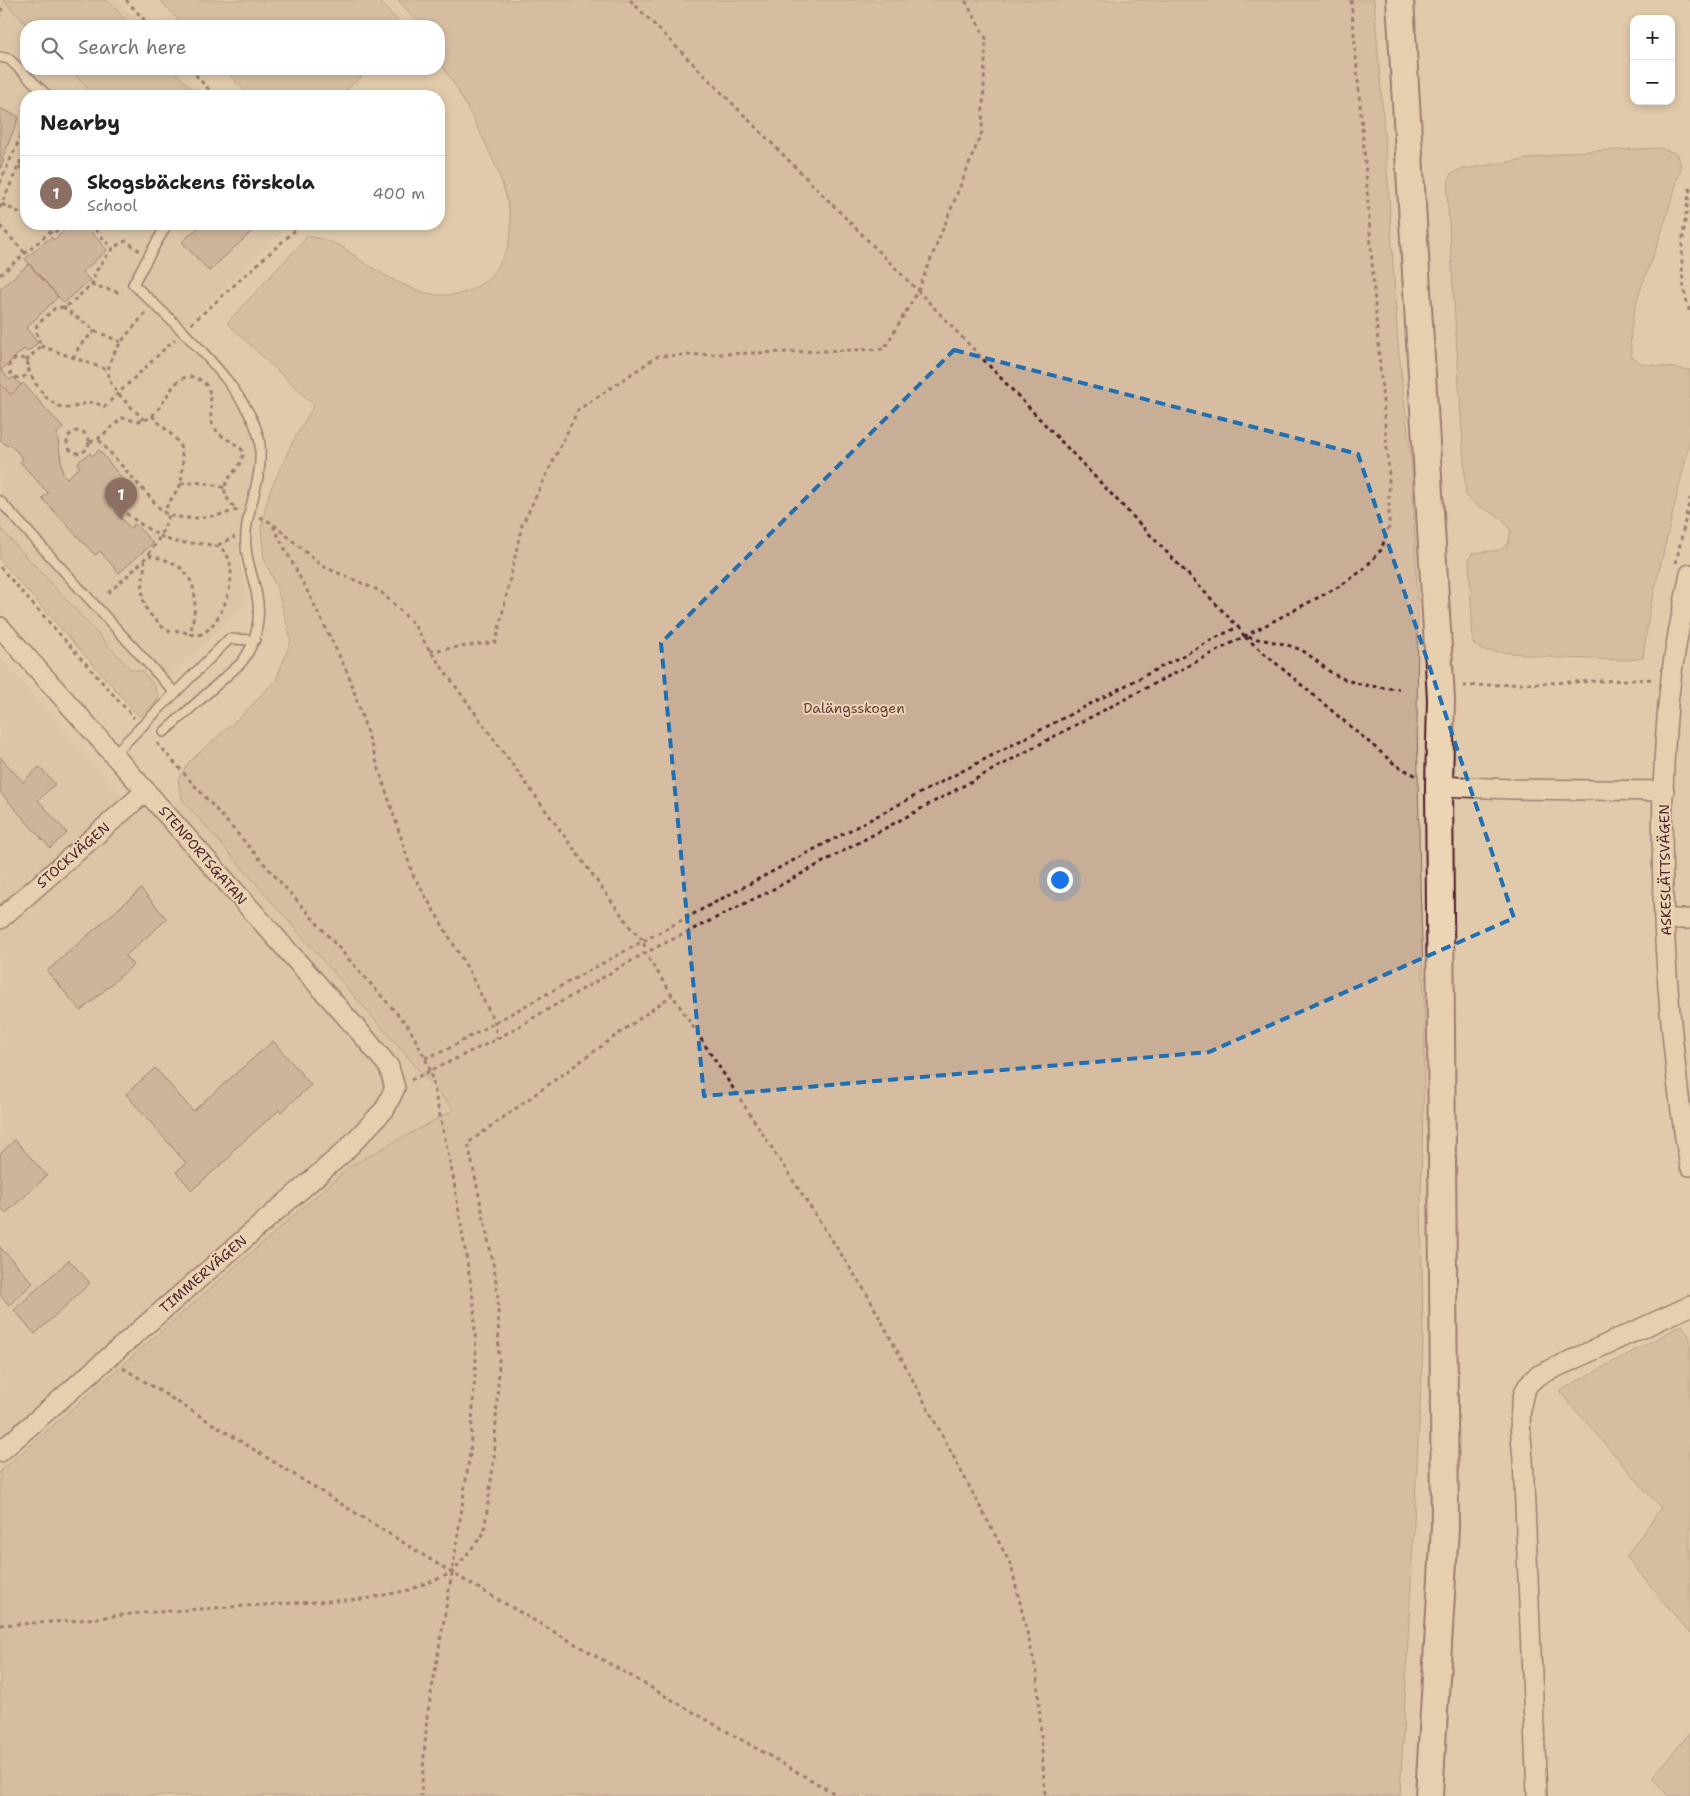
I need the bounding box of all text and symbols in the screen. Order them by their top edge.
map controls [1630,15,1675,105]
button: + [1630,15,1675,60]
search box [20,20,445,75]
icon: search [38,34,66,62]
text: Search here [78,35,187,60]
button: − [1630,60,1675,105]
text: Nearby [40,109,120,137]
text: Skogsbäckens förskola [87,170,315,195]
text: 1 [52,183,60,204]
text: 400 m [372,183,425,204]
text: School [87,195,137,216]
pin: 1 [105,478,137,519]
park label: Dalängsskogen [803,699,905,717]
street label: STENPORTSGATAN [155,802,251,908]
street label: ASKESLÄTTSVÄGEN [1655,804,1675,936]
street label: STOCKVÄGEN [33,818,113,892]
your location [1047,867,1073,893]
street label: TIMMERVÄGEN [156,1231,250,1317]

